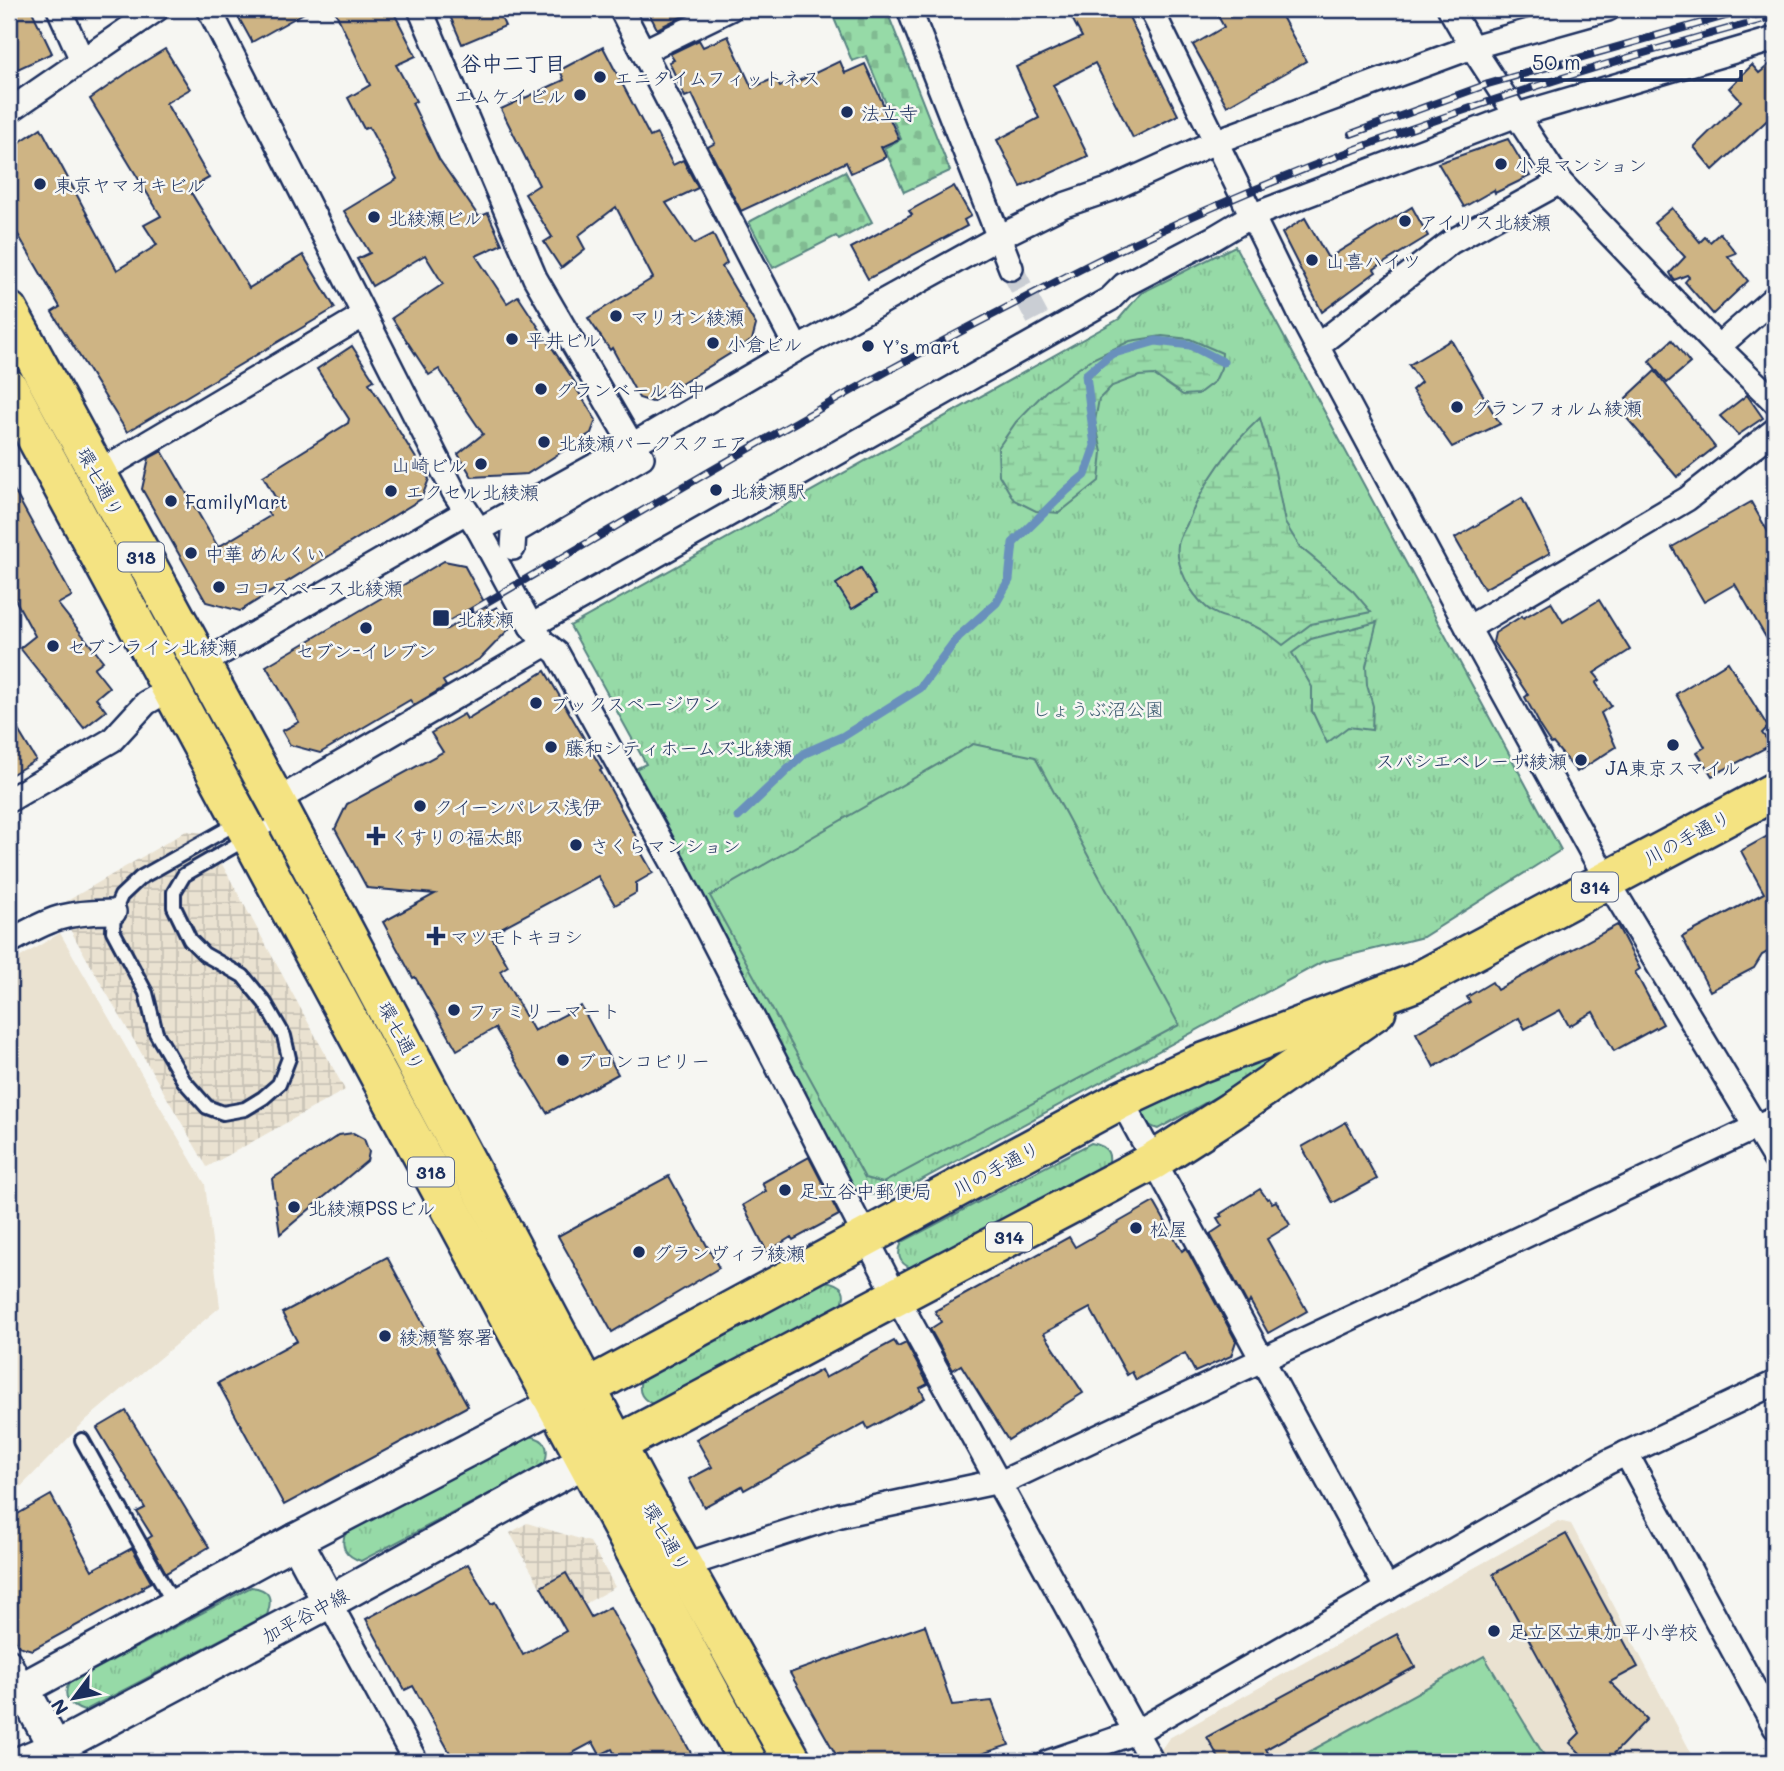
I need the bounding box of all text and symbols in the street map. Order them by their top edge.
scale bar [1522,38,1740,82]
text: 50 m [1532,48,1581,75]
district label: 谷中二丁目 [461,49,566,76]
place label: エニタイムフィットネス [614,65,821,90]
marker: エニタイムフィットネス [592,69,608,85]
place label: エムケイビル [454,83,566,108]
marker: エムケイビル [572,87,588,103]
place label: 法立寺 [861,100,918,125]
marker: 法立寺 [839,104,855,120]
place label: 小泉マンション [1515,152,1647,177]
marker: 小泉マンション [1493,156,1509,172]
place label: 東京ヤマオキビル [54,172,206,197]
marker: 東京ヤマオキビル [32,176,48,192]
place label: 北綾瀬ビル [388,205,483,230]
marker: 北綾瀬ビル [366,209,382,225]
place label: アイリス北綾瀬 [1419,209,1551,234]
marker: アイリス北綾瀬 [1397,213,1413,229]
place label: 山喜ハイツ [1326,248,1421,273]
marker: 山喜ハイツ [1304,252,1320,268]
place label: マリオン綾瀬 [630,304,744,329]
marker: マリオン綾瀬 [608,308,624,324]
place label: 平井ビル [526,327,602,352]
marker: 平井ビル [504,331,520,347]
place label: 小倉ビル [727,331,803,356]
place label: Y’s mart [882,334,960,359]
marker: 小倉ビル [705,335,721,351]
marker: Y’s mart [860,338,876,354]
place label: グランベール谷中 [555,377,706,402]
marker: グランベール谷中 [533,381,549,397]
place label: グランフォルム綾瀬 [1471,395,1642,420]
marker: グランフォルム綾瀬 [1449,399,1465,415]
place label: 北綾瀬パークスクエア [558,430,748,455]
marker: 北綾瀬パークスクエア [536,434,552,450]
street label: 環七通り [72,443,130,521]
place label: 山崎ビル [391,452,467,477]
marker: 山崎ビル [473,456,489,472]
place label: 北綾瀬駅 [730,478,806,503]
place label: エクセル北綾瀬 [405,479,539,504]
marker: 北綾瀬駅 [708,482,724,498]
marker: エクセル北綾瀬 [383,483,399,499]
place label: FamilyMart [185,489,288,514]
marker: FamilyMart [163,493,179,509]
place label: 中華 めんくい [205,541,325,566]
road number: 318 [118,542,164,572]
marker: 中華 めんくい [183,545,199,561]
place label: ココスペース北綾瀬 [233,575,403,600]
marker: ココスペース北綾瀬 [211,579,227,595]
place label: 北綾瀬 [457,606,514,631]
marker: 北綾瀬 [431,608,451,628]
marker: セブン-イレブン [358,620,374,636]
place label: セブンライン北綾瀬 [67,634,237,659]
marker: セブンライン北綾瀬 [45,638,61,654]
place label: セブン-イレブン [295,638,437,663]
place label: ブックスページワン [550,691,721,716]
marker: ブックスページワン [528,695,544,711]
park label: しょうぶ沼公園 [1032,696,1164,721]
place label: 藤和シティホームズ北綾瀬 [565,735,792,760]
marker: JA東京スマイル [1665,737,1681,753]
marker: 藤和シティホームズ北綾瀬 [543,739,559,755]
place label: スパシエベレーザ綾瀬 [1375,748,1567,773]
marker: スパシエベレーザ綾瀬 [1573,752,1589,768]
place label: JA東京スマイル [1605,755,1741,780]
place label: クイーンパレス浅伊 [434,794,602,819]
marker: クイーンパレス浅伊 [412,798,428,814]
street label: 川の手通り [1639,804,1735,870]
place label: くすりの福太郎 [390,824,523,849]
marker: くすりの福太郎 [368,828,384,844]
place label: さくらマンション [590,833,741,858]
marker: さくらマンション [568,837,584,853]
road number: 314 [1572,872,1618,902]
place label: マツモトキヨシ [450,924,583,949]
marker: マツモトキヨシ [428,928,444,944]
street label: 環七通り [373,997,431,1075]
place label: ファミリーマート [468,998,620,1023]
marker: ファミリーマート [446,1002,462,1018]
place label: ブロンコビリー [577,1048,710,1073]
marker: ブロンコビリー [555,1052,571,1068]
street label: 川の手通り [948,1135,1044,1201]
road number: 318 [408,1157,454,1186]
place label: 足立谷中郵便局 [799,1178,932,1203]
marker: 足立谷中郵便局 [777,1182,793,1198]
place label: 北綾瀬PSSビル [308,1195,436,1220]
marker: 北綾瀬PSSビル [286,1199,302,1215]
place label: 松屋 [1150,1216,1188,1241]
marker: 松屋 [1128,1220,1144,1236]
road number: 314 [986,1222,1032,1252]
place label: グランヴィラ綾瀬 [653,1240,805,1265]
marker: グランヴィラ綾瀬 [631,1244,647,1260]
place label: 綾瀬警察署 [399,1324,494,1349]
marker: 綾瀬警察署 [377,1328,393,1344]
street label: 環七通り [638,1498,696,1576]
street label: 加平谷中線 [257,1582,353,1648]
place label: 足立区立東加平小学校 [1508,1619,1698,1644]
marker: 足立区立東加平小学校 [1486,1623,1502,1639]
north arrow [38,1662,108,1732]
text: N [45,1695,74,1720]

